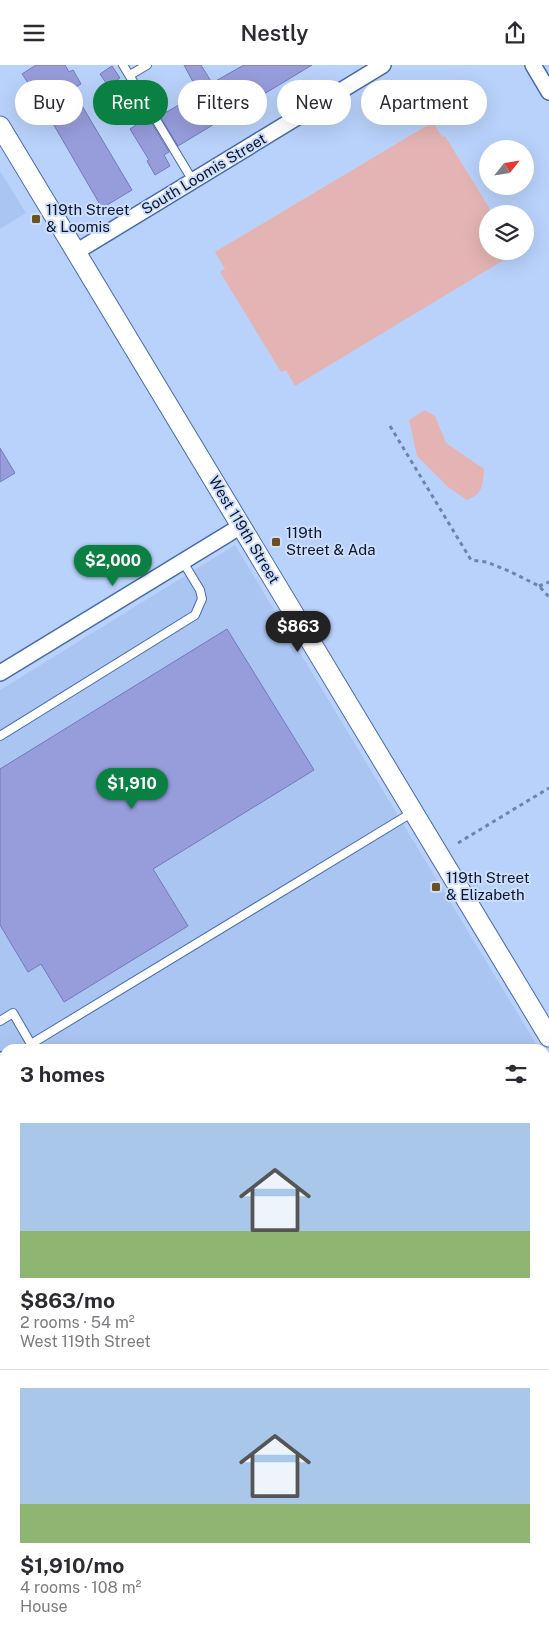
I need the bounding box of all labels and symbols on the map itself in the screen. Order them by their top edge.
street label: South Loomis Street [138,130,269,218]
north arrow [479,140,534,195]
place label: 119th Street & Loomis [46,201,130,235]
marker: 119th Street & Loomis [30,213,42,225]
street label: West 119th Street [206,473,283,587]
place label: 119th Street & Ada [286,524,375,558]
marker: 119th Street & Ada [270,536,282,548]
pin: $2,000 [72,545,154,587]
pin: $863 [268,611,328,653]
pin: $1,910 [91,767,173,810]
place label: 119th Street & Elizabeth [446,869,530,903]
marker: 119th Street & Elizabeth [430,881,442,893]

